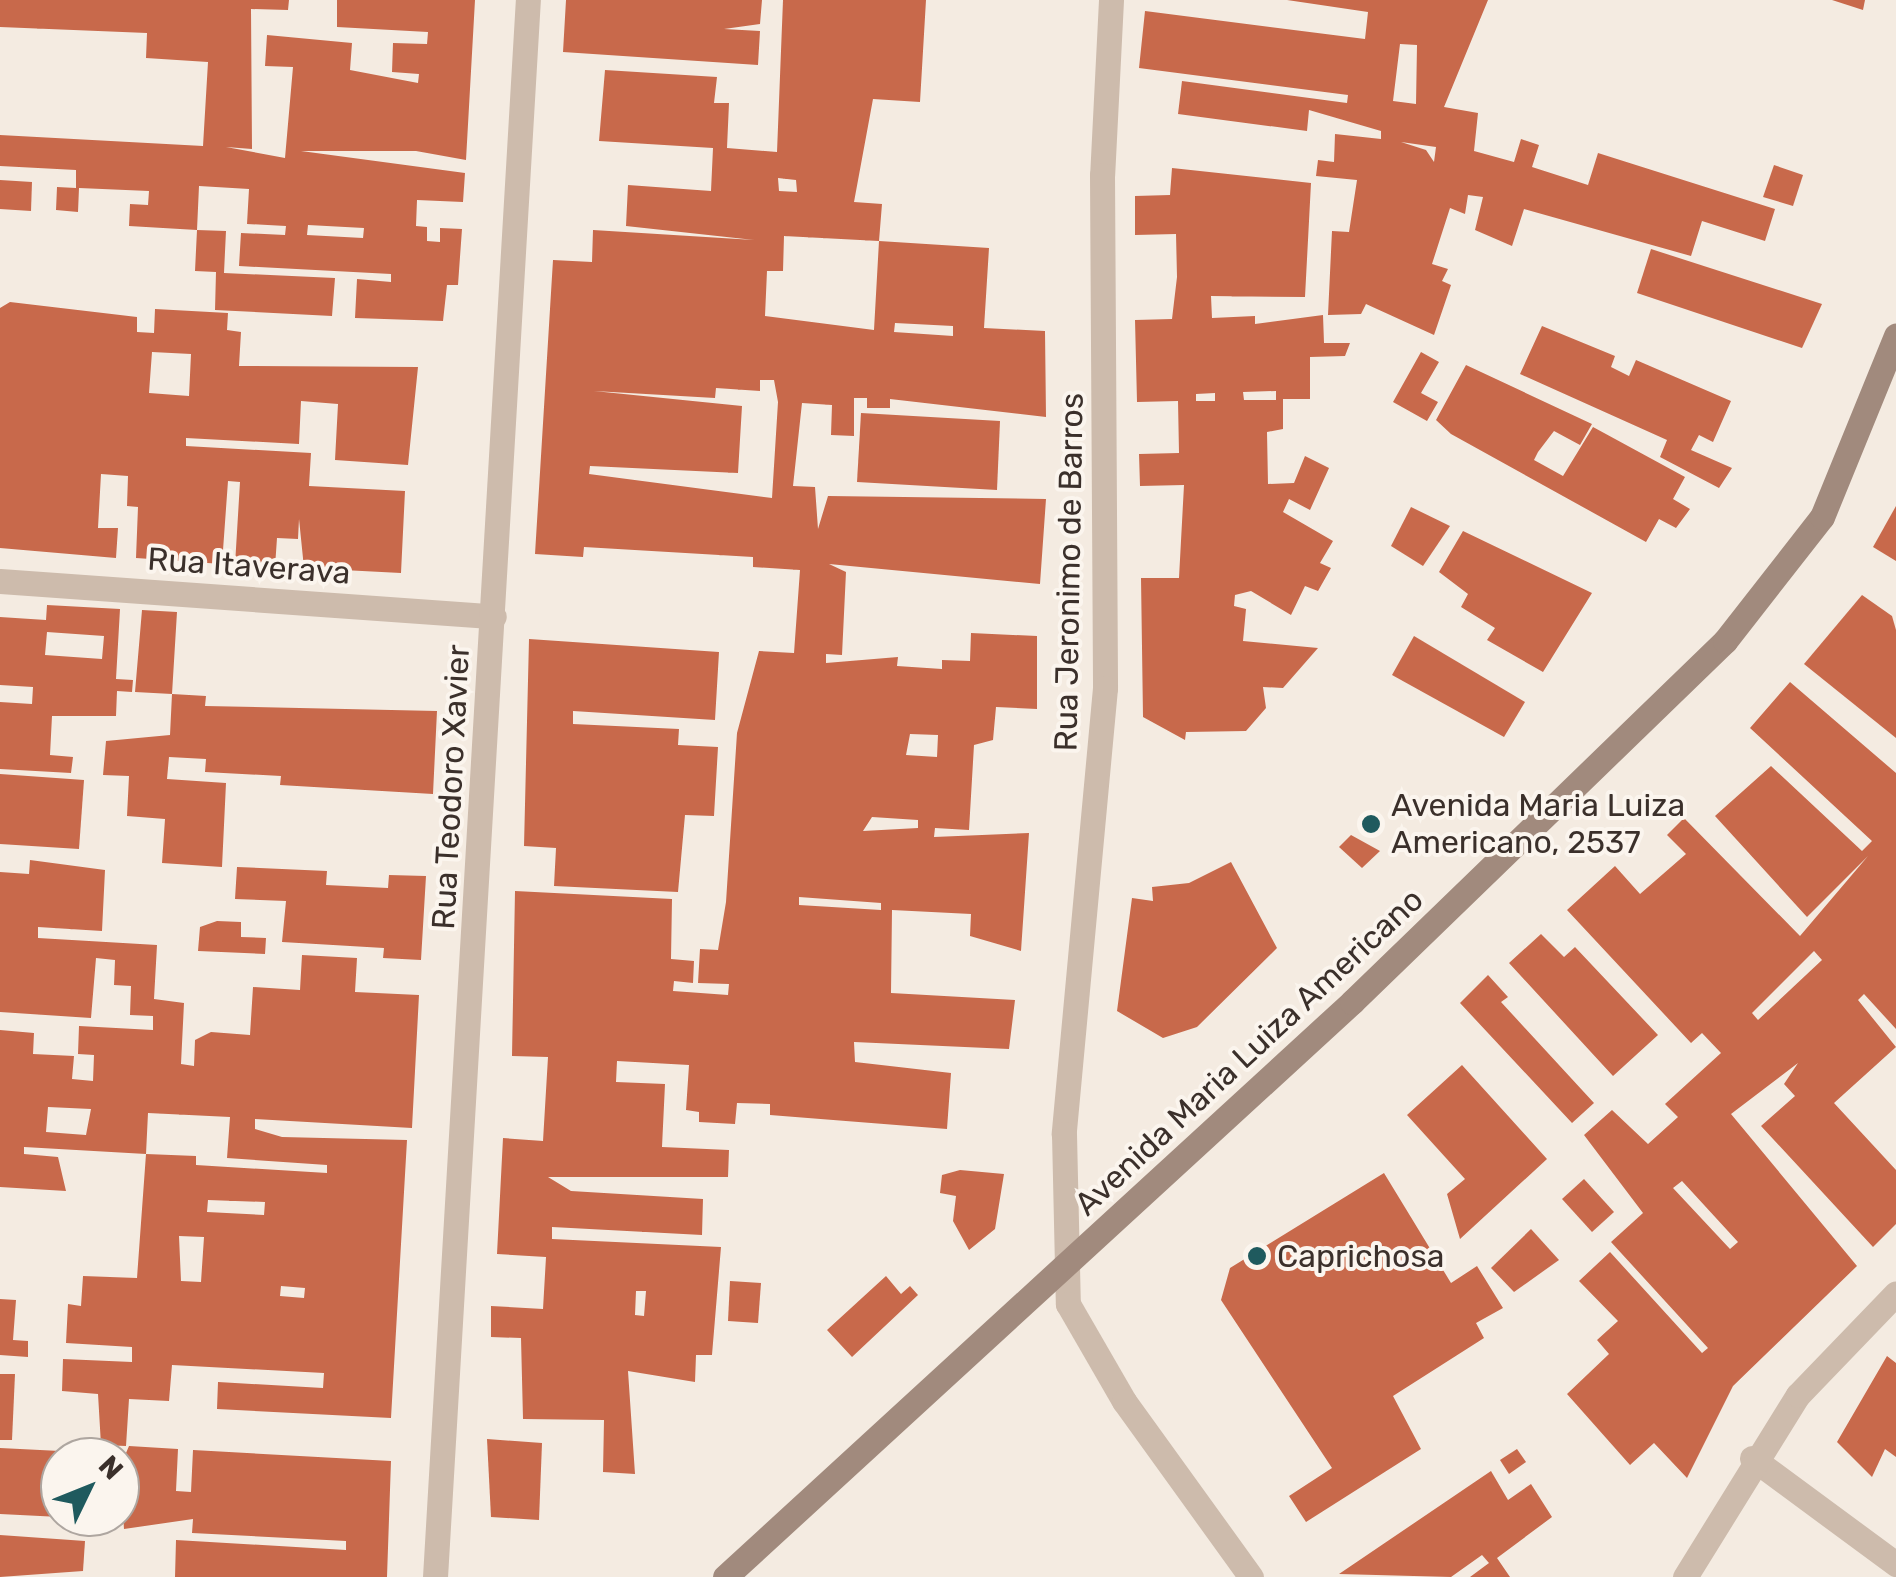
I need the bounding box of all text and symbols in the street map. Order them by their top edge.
street label: Rua Jeronimo de Barros [1047,392,1091,752]
street label: Rua Itaverava [146,540,352,592]
street label: Rua Teodoro Xavier [424,643,478,931]
place label: Avenida Maria Luiza Americano, 2537 [1391,787,1685,862]
marker: Avenida Maria Luiza Americano, 2537 [1360,813,1382,835]
street label: Avenida Maria Luiza Americano [1067,880,1431,1224]
place label: Caprichosa [1277,1237,1444,1275]
marker: Caprichosa [1246,1245,1268,1267]
north arrow [40,1437,140,1537]
text: N [92,1449,130,1486]

